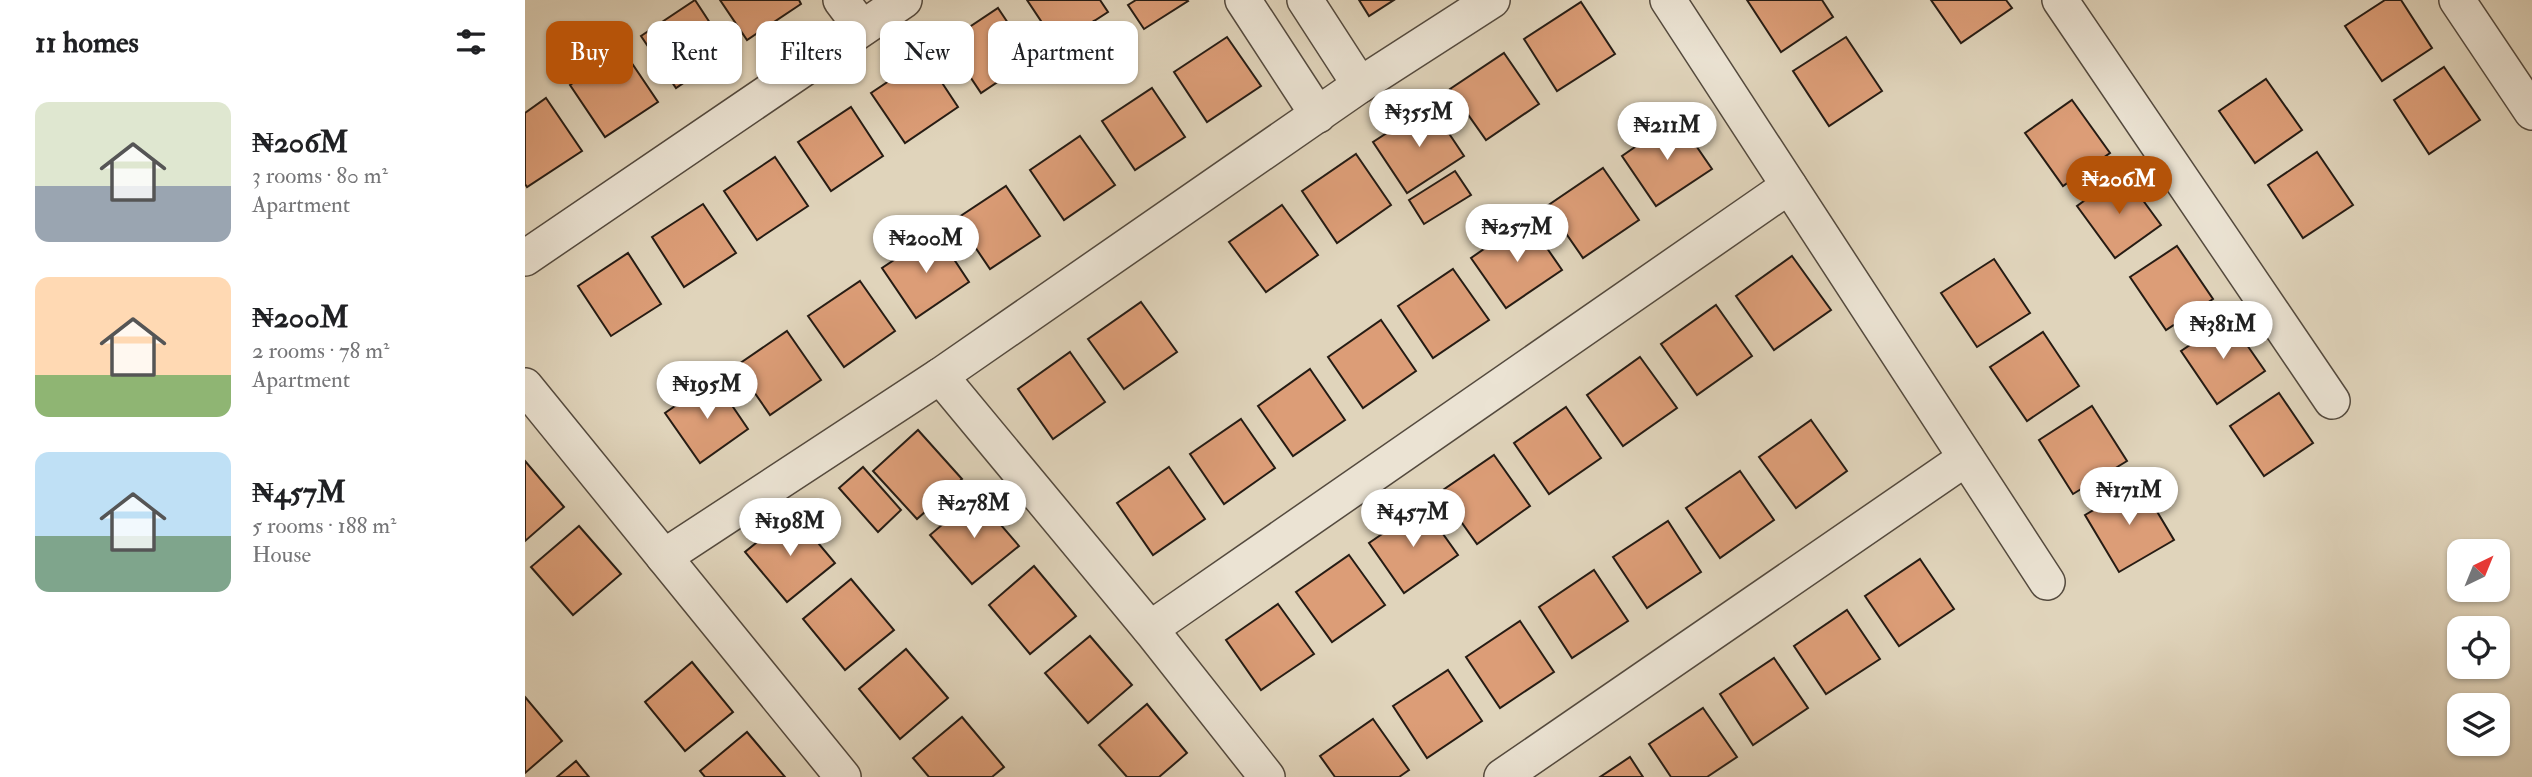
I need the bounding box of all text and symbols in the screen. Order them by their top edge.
chip: Buy [546,21,633,84]
chip: Rent [647,21,742,84]
chip: Filters [756,21,866,84]
chip: New [880,21,974,84]
chip: Apartment [988,21,1138,84]
icon: filters [452,23,490,61]
text: 11 homes [35,24,139,61]
pin: ₦355M [1370,90,1468,149]
text: ₦355M [1385,97,1453,126]
pin: ₦211M [1618,102,1716,162]
text: ₦211M [1634,110,1700,139]
text: ₦206M [252,124,348,161]
icon: home [91,130,175,214]
pin: ₦206M [2070,156,2168,216]
text: 3 rooms · 80 m² [252,161,388,190]
text: ₦206M [2082,164,2156,193]
text: Apartment [252,190,350,219]
pin: ₦257M [1468,204,1566,264]
text: ₦257M [1481,212,1553,241]
pin: ₦200M [877,216,975,275]
text: ₦200M [889,223,963,252]
text: ₦200M [252,299,349,336]
pin: ₦381M [2174,302,2272,361]
icon: home [91,305,175,389]
text: ₦381M [2190,309,2256,338]
text: 2 rooms · 78 m² [252,336,390,365]
pin: ₦195M [658,362,756,421]
text: Apartment [252,365,350,394]
text: ₦195M [673,369,741,398]
pin: ₦171M [2080,468,2178,527]
text: ₦457M [252,474,346,511]
text: ₦171M [2096,475,2162,504]
icon: home [91,480,175,564]
pin: ₦278M [925,480,1023,540]
text: ₦278M [938,488,1010,517]
pin: ₦457M [1364,490,1462,549]
text: ₦457M [1377,497,1449,526]
pin: ₦198M [741,498,839,558]
text: ₦198M [755,506,825,535]
text: 5 rooms · 188 m² [252,511,396,540]
north arrow [2447,539,2509,602]
map controls [2447,539,2510,756]
text: House [252,540,311,569]
button: locate [2447,616,2510,679]
button: layers [2447,693,2510,756]

